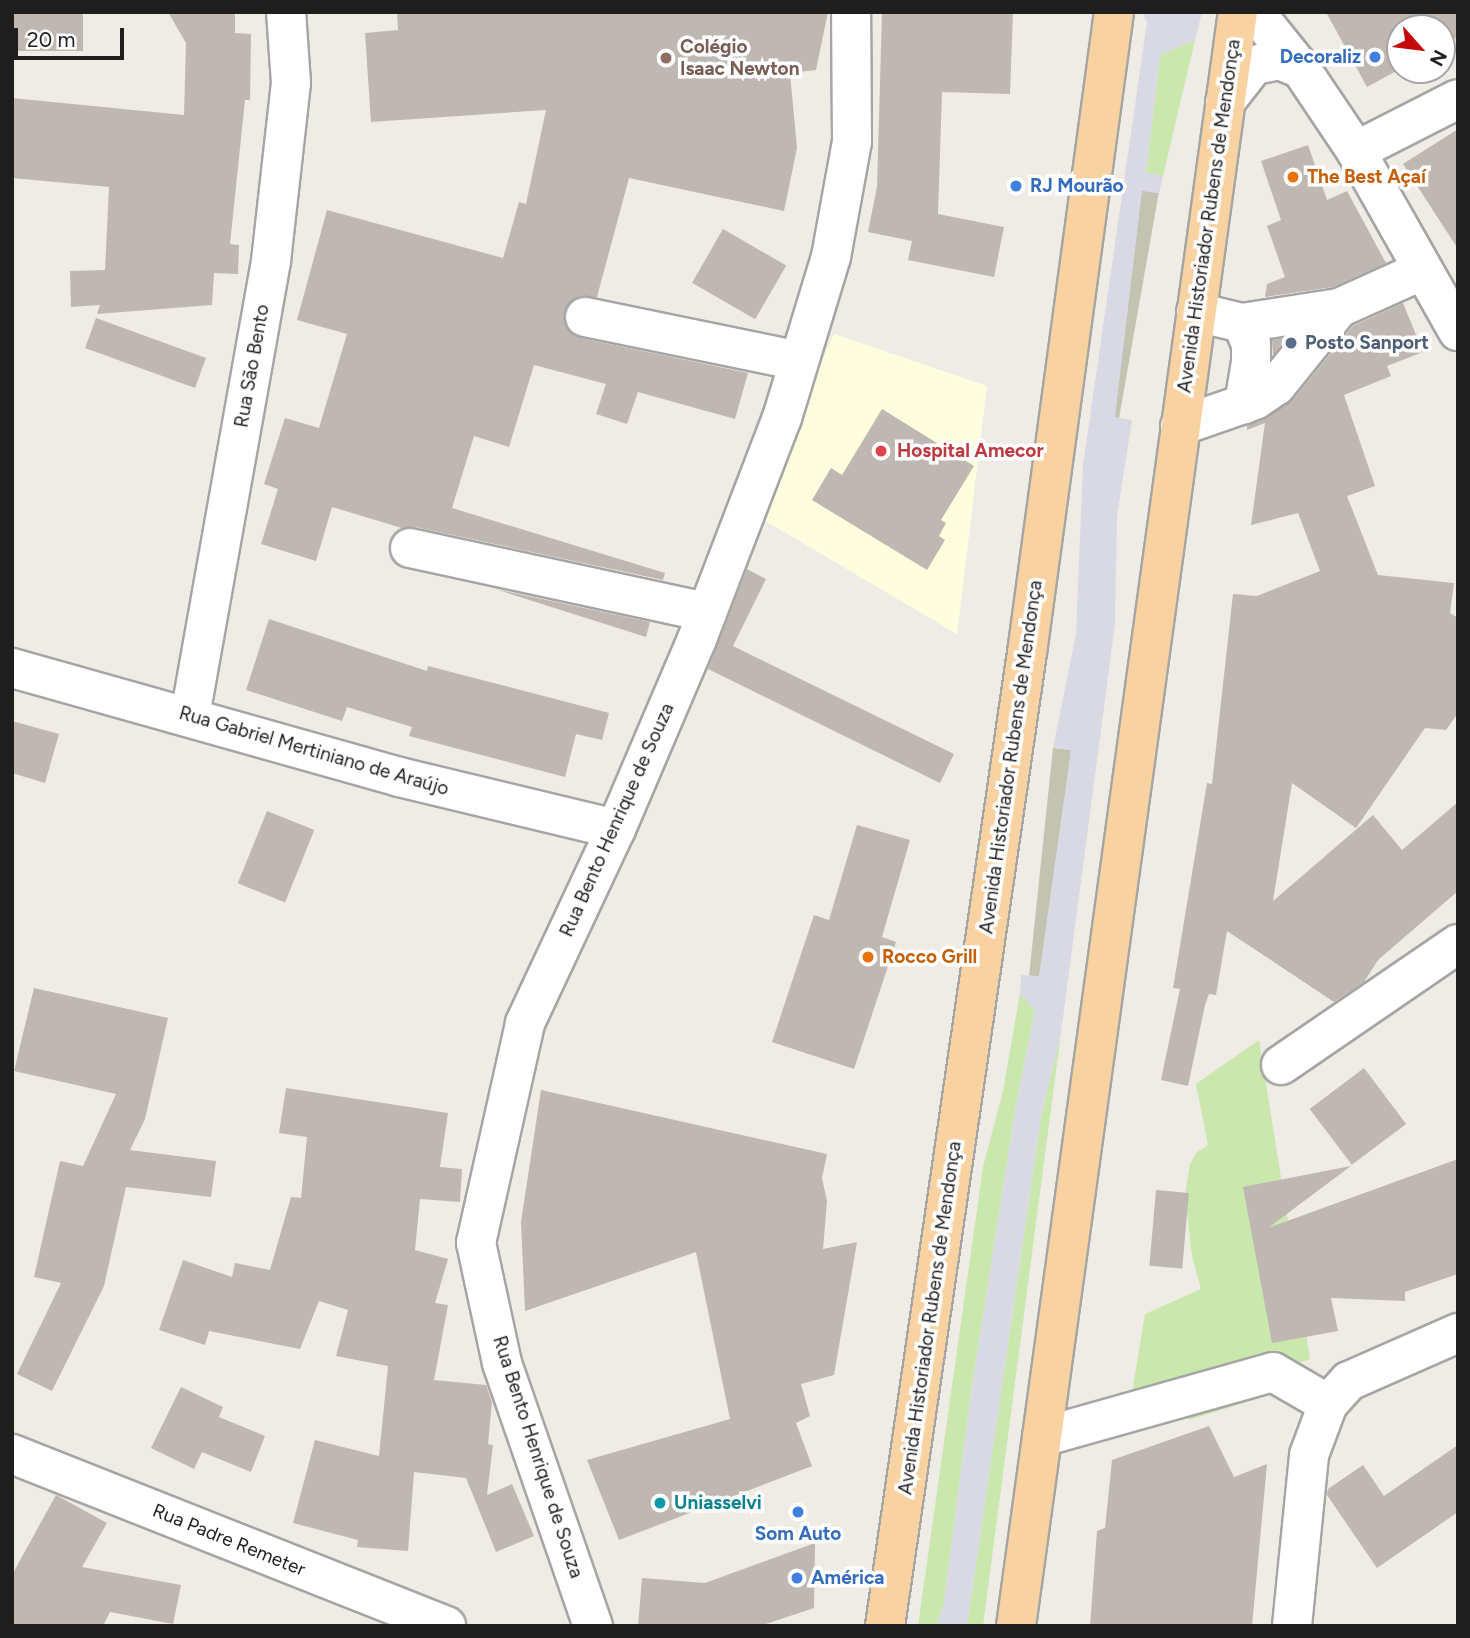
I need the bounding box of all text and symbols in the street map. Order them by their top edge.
scale bar [18,14,128,58]
north arrow [1386,14,1456,84]
text: 20 m [27,27,75,52]
place label: Colégio Isaac Newton [680,36,799,80]
street label: Avenida Historiador Rubens de Mendonça [1173,38,1245,394]
place label: Decoraliz [1280,46,1361,68]
text: N [1425,46,1452,70]
marker: Decoraliz [1367,49,1383,65]
marker: Colégio Isaac Newton [658,50,674,66]
place label: The Best Açaí [1307,166,1426,188]
marker: The Best Açaí [1285,169,1301,185]
place label: RJ Mourão [1030,175,1124,197]
marker: RJ Mourão [1008,178,1024,194]
street label: Rua São Bento [230,303,274,429]
place label: Posto Sanport [1305,332,1429,354]
marker: Posto Sanport [1283,335,1299,351]
place label: Hospital Amecor [897,440,1044,462]
marker: Hospital Amecor [871,441,891,461]
street label: Avenida Historiador Rubens de Mendonça [975,579,1047,935]
street label: Rua Bento Henrique de Souza [555,700,679,940]
street label: Rua Gabriel Mertiniano de Araújo [176,702,452,800]
place label: Rocco Grill [882,946,977,968]
marker: Rocco Grill [860,949,876,965]
street label: Avenida Historiador Rubens de Mendonça [894,1140,966,1496]
street label: Rua Bento Henrique de Souza [488,1333,588,1581]
place label: Uniasselvi [674,1492,762,1514]
marker: Uniasselvi [652,1495,668,1511]
street label: Rua Padre Remeter [149,1499,309,1581]
marker: Som Auto [790,1504,806,1520]
place label: Som Auto [755,1523,841,1545]
place label: América [811,1567,884,1589]
marker: América [789,1570,805,1586]

